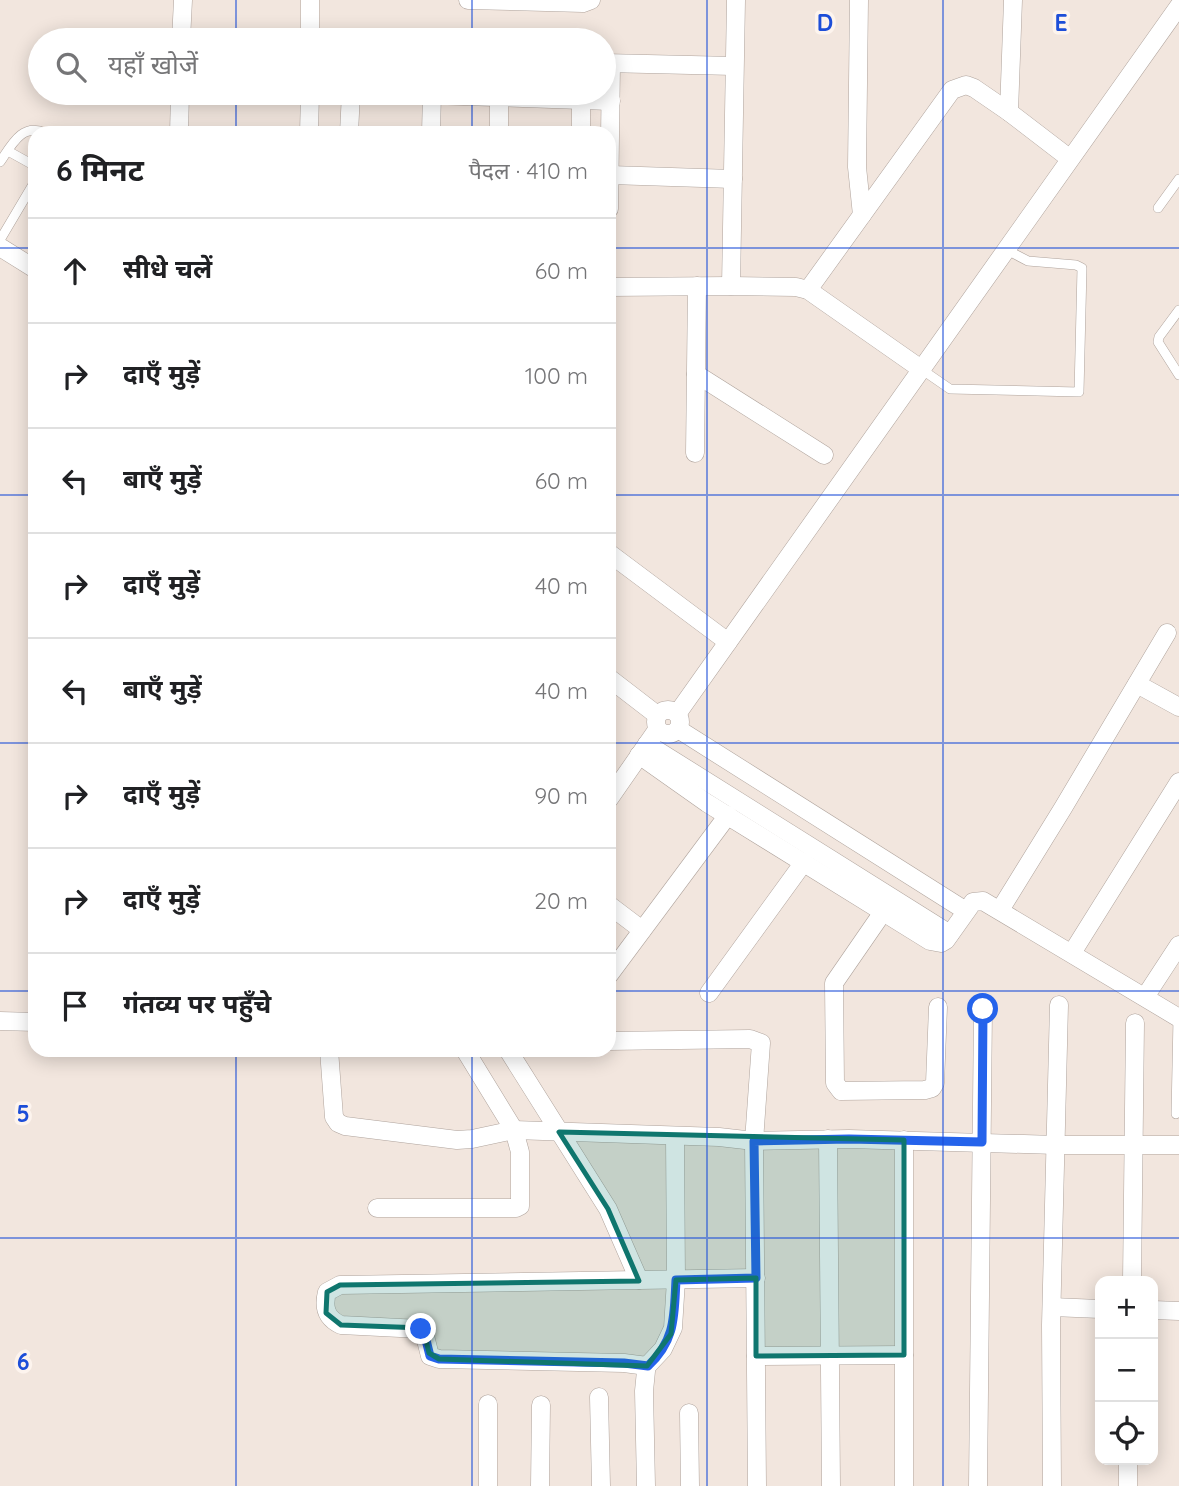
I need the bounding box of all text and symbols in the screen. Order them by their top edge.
text: D [817,8,833,37]
text: E [1054,8,1068,37]
search box [28,28,616,105]
icon: search [52,48,90,86]
text: यहाँ खोजें [108,48,198,81]
text: 6 मिनट [56,151,144,189]
text: पैदल · 410 m [469,156,588,185]
icon: ahead [56,252,94,290]
text: सीधे चलें [123,252,212,285]
text: 60 m [535,256,588,285]
icon: right [56,357,94,395]
text: दाएँ मुड़ें [123,357,200,390]
text: 100 m [525,361,588,390]
icon: left [56,462,94,500]
text: बाएँ मुड़ें [123,462,202,495]
text: 60 m [535,466,588,495]
icon: right [56,567,94,605]
text: दाएँ मुड़ें [123,567,200,600]
text: 40 m [535,571,588,600]
icon: left [56,672,94,710]
text: बाएँ मुड़ें [123,672,202,705]
text: 40 m [535,676,588,705]
icon: right [56,777,94,815]
text: दाएँ मुड़ें [123,777,200,810]
text: 90 m [534,781,588,810]
icon: right [56,882,94,920]
text: दाएँ मुड़ें [123,882,200,915]
text: 20 m [534,886,588,915]
icon: arrive [56,987,94,1025]
text: गंतव्य पर पहुँचे [123,987,271,1020]
route start [967,993,998,1024]
text: 5 [16,1099,30,1128]
map controls [1095,1276,1158,1465]
button: + [1095,1276,1158,1339]
route end [405,1313,436,1344]
button: − [1095,1339,1158,1402]
text: 6 [17,1347,29,1376]
button: locate [1095,1402,1158,1465]

